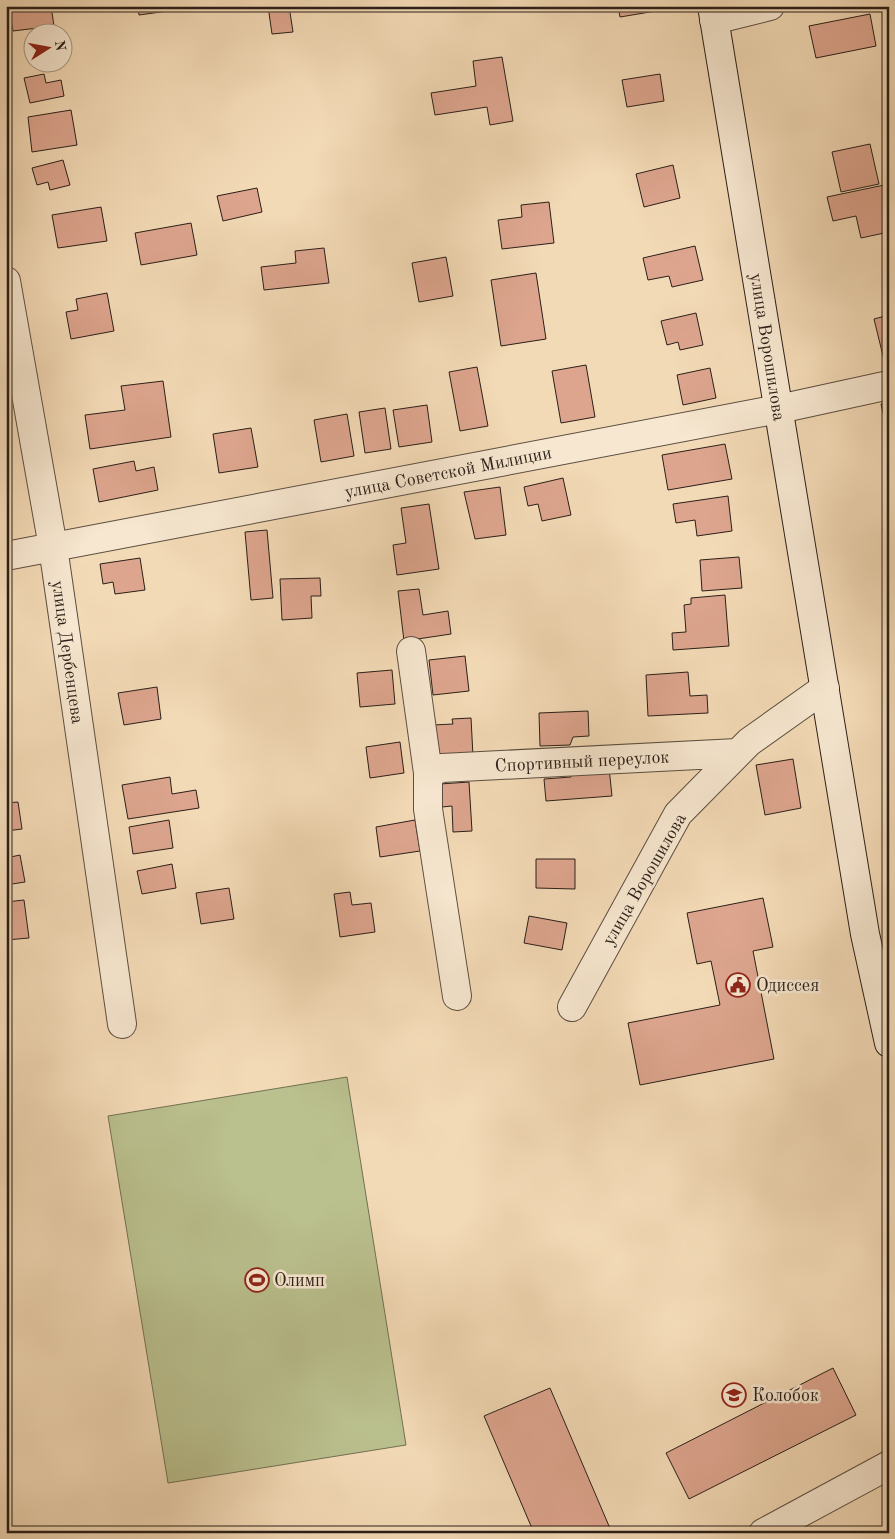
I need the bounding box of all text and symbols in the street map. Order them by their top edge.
north arrow [22,22,72,72]
text: N [52,39,68,53]
street label: улица Ворошилова [746,272,788,423]
street label: улица Советской Милиции [343,444,553,502]
street label: улица Дербенцева [48,579,86,725]
street label: Спортивный переулок [494,748,670,776]
street label: улица Ворошилова [600,810,690,949]
public building icon: Одиссея [725,972,751,998]
place label: Одиссея [756,977,819,995]
sports icon: Олимп [244,1267,270,1293]
place label: Олимп [274,1272,325,1290]
school or university icon: Колобок [721,1382,747,1408]
place label: Колобок [752,1387,819,1405]

